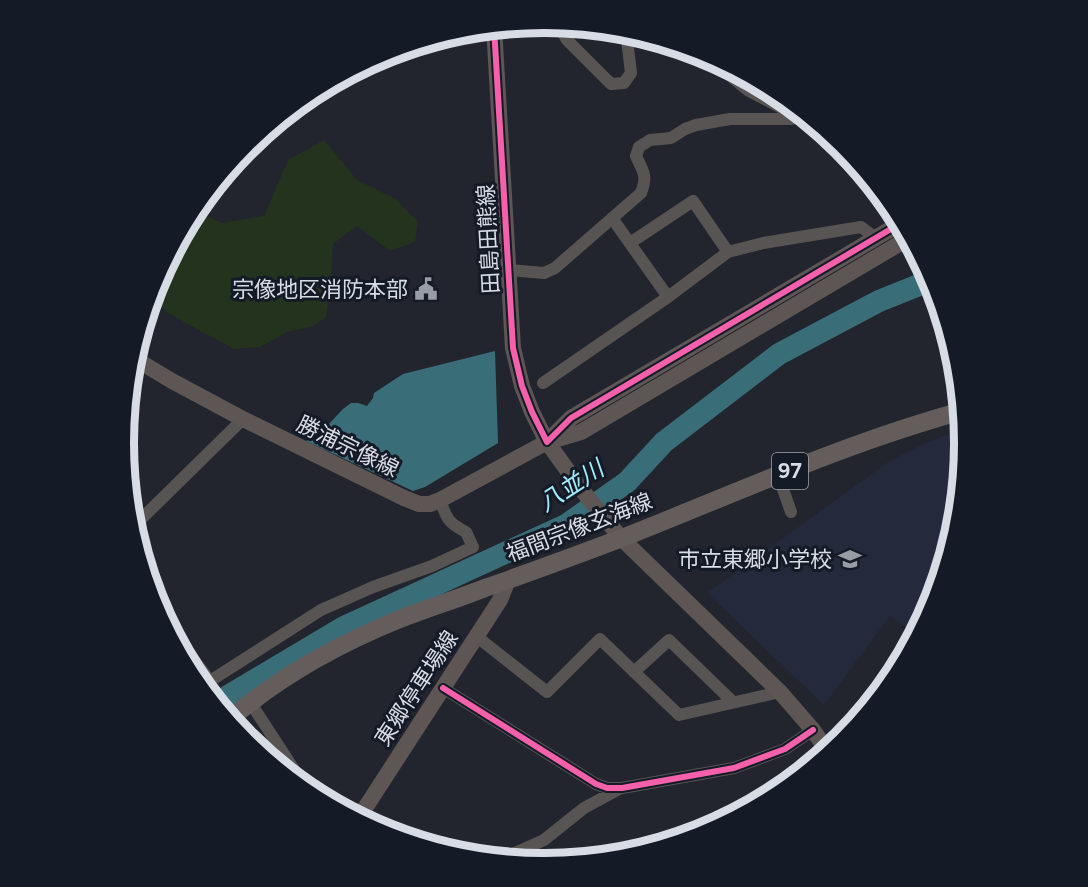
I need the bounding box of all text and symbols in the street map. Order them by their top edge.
street label: 田島田熊線 [472,183,505,295]
place label: 宗像地区消防本部 [232,276,408,303]
public building icon: 宗像地区消防本部 [413,276,439,302]
street label: 勝浦宗像線 [292,410,403,483]
water label: 八並川 [533,452,611,517]
road number: 97 [772,453,808,489]
street label: 福間宗像玄海線 [502,487,656,568]
place label: 市立東郷小学校 [678,546,832,573]
school or university icon: 市立東郷小学校 [837,546,863,572]
street label: 東郷停車場線 [369,626,464,751]

